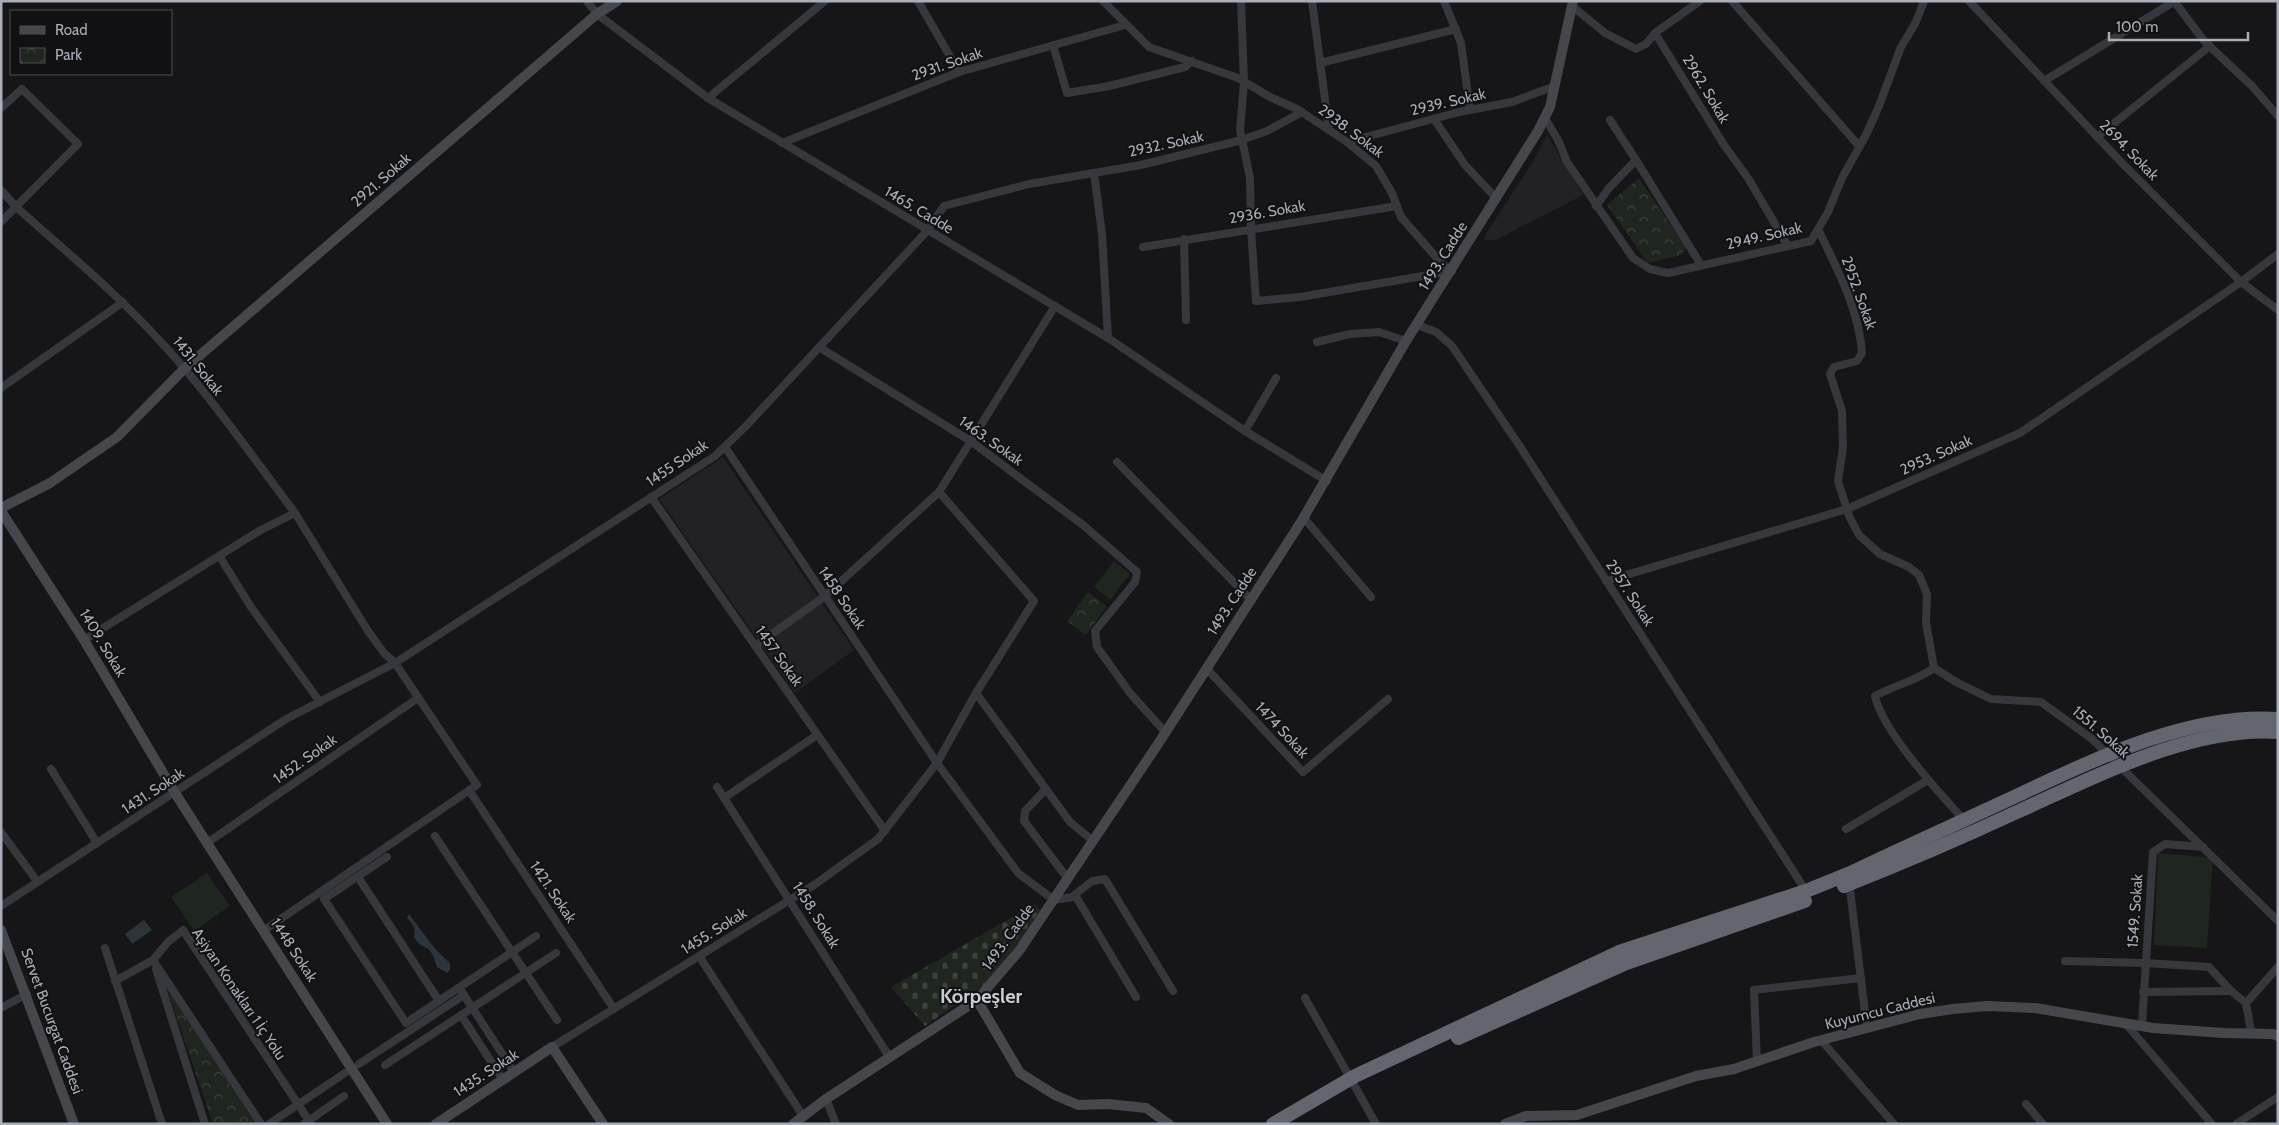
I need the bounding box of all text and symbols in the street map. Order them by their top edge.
legend [10,10,172,75]
scale bar [2109,10,2248,42]
text: 100 m [2116,18,2158,36]
text: Road [55,21,88,39]
street label: 2931. Sokak [909,43,985,84]
text: Park [55,46,82,64]
street label: 2962. Sokak [1678,51,1734,127]
street label: 2939. Sokak [1409,85,1488,119]
street label: 2938. Sokak [1315,100,1388,162]
street label: 2694. Sokak [2096,116,2163,184]
street label: 2932. Sokak [1127,127,1206,161]
street label: 2921. Sokak [347,149,415,211]
street label: 1465. Cadde [881,182,957,238]
street label: 2936. Sokak [1227,196,1307,228]
street label: 1493. Cadde [1415,218,1471,294]
street label: 2949. Sokak [1724,218,1804,253]
street label: 2952. Sokak [1837,254,1881,332]
street label: 1431. Sokak [169,333,227,399]
street label: 1463. Sokak [955,412,1027,470]
street label: 2953. Sokak [1897,431,1975,479]
street label: 1455 Sokak [643,436,712,490]
street label: 2957. Sokak [1602,556,1658,630]
street label: 1458 Sokak [814,563,870,633]
street label: 1493. Cadde [1203,563,1261,638]
street label: 1409. Sokak [76,606,131,681]
street label: 1457 Sokak [752,622,807,690]
street label: 1474 Sokak [1251,698,1313,762]
street label: 1551. Sokak [2069,702,2134,762]
street label: 1452. Sokak [270,730,341,787]
street label: 1431. Sokak [118,764,188,818]
street label: 1421. Sokak [526,858,580,926]
street label: 1549. Sokak [2123,873,2147,949]
street label: 1458. Sokak [789,878,844,952]
street label: 1493. Cadde [978,900,1038,974]
street label: 1455. Sokak [678,904,750,958]
street label: 1448 Sokak [267,915,321,985]
street label: Aşiyan Konakları 1 İç Yolu [188,924,291,1063]
street label: Servet Bucurgat Caddesi [17,946,87,1096]
district label: Körpeşler [940,984,1022,1008]
street label: Kuyumcu Caddesi [1823,989,1937,1033]
street label: 1435. Sokak [450,1045,522,1101]

